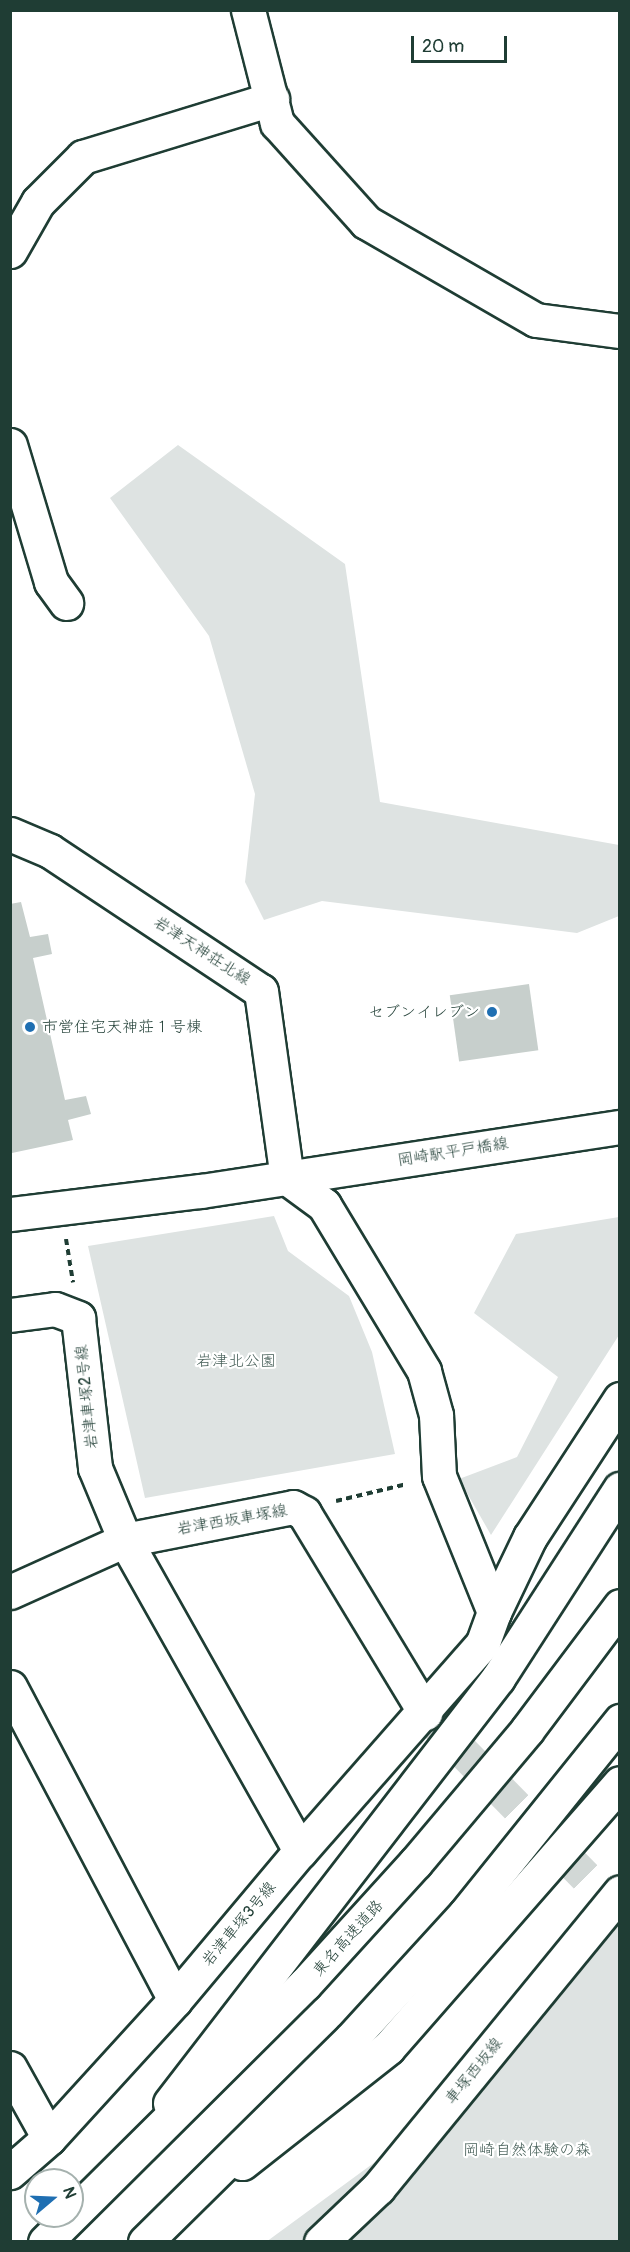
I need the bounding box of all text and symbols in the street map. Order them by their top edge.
scale bar [414,24,510,62]
text: 20 m [422,35,464,58]
street label: 岩津天神荘北線 [150,912,254,990]
place label: セブンイレブン [368,1002,480,1022]
marker: セブンイレブン [485,1005,499,1019]
place label: 市営住宅天神荘１号棟 [42,1017,202,1037]
marker: 市営住宅天神荘１号棟 [23,1020,37,1034]
street label: 岡崎駅平戸橋線 [396,1134,510,1170]
street label: 岩津車塚2号線 [72,1344,102,1450]
park label: 岩津北公園 [196,1351,276,1371]
street label: 岩津西坂車塚線 [175,1501,289,1539]
street label: 岩津車塚3号線 [198,1878,280,1970]
street label: 東名高速道路 [309,1896,387,1980]
street label: 車塚西坂線 [441,2034,507,2108]
park label: 岡崎自然体験の森 [463,2140,591,2160]
north arrow [24,2168,84,2228]
text: N [58,2184,80,2201]

